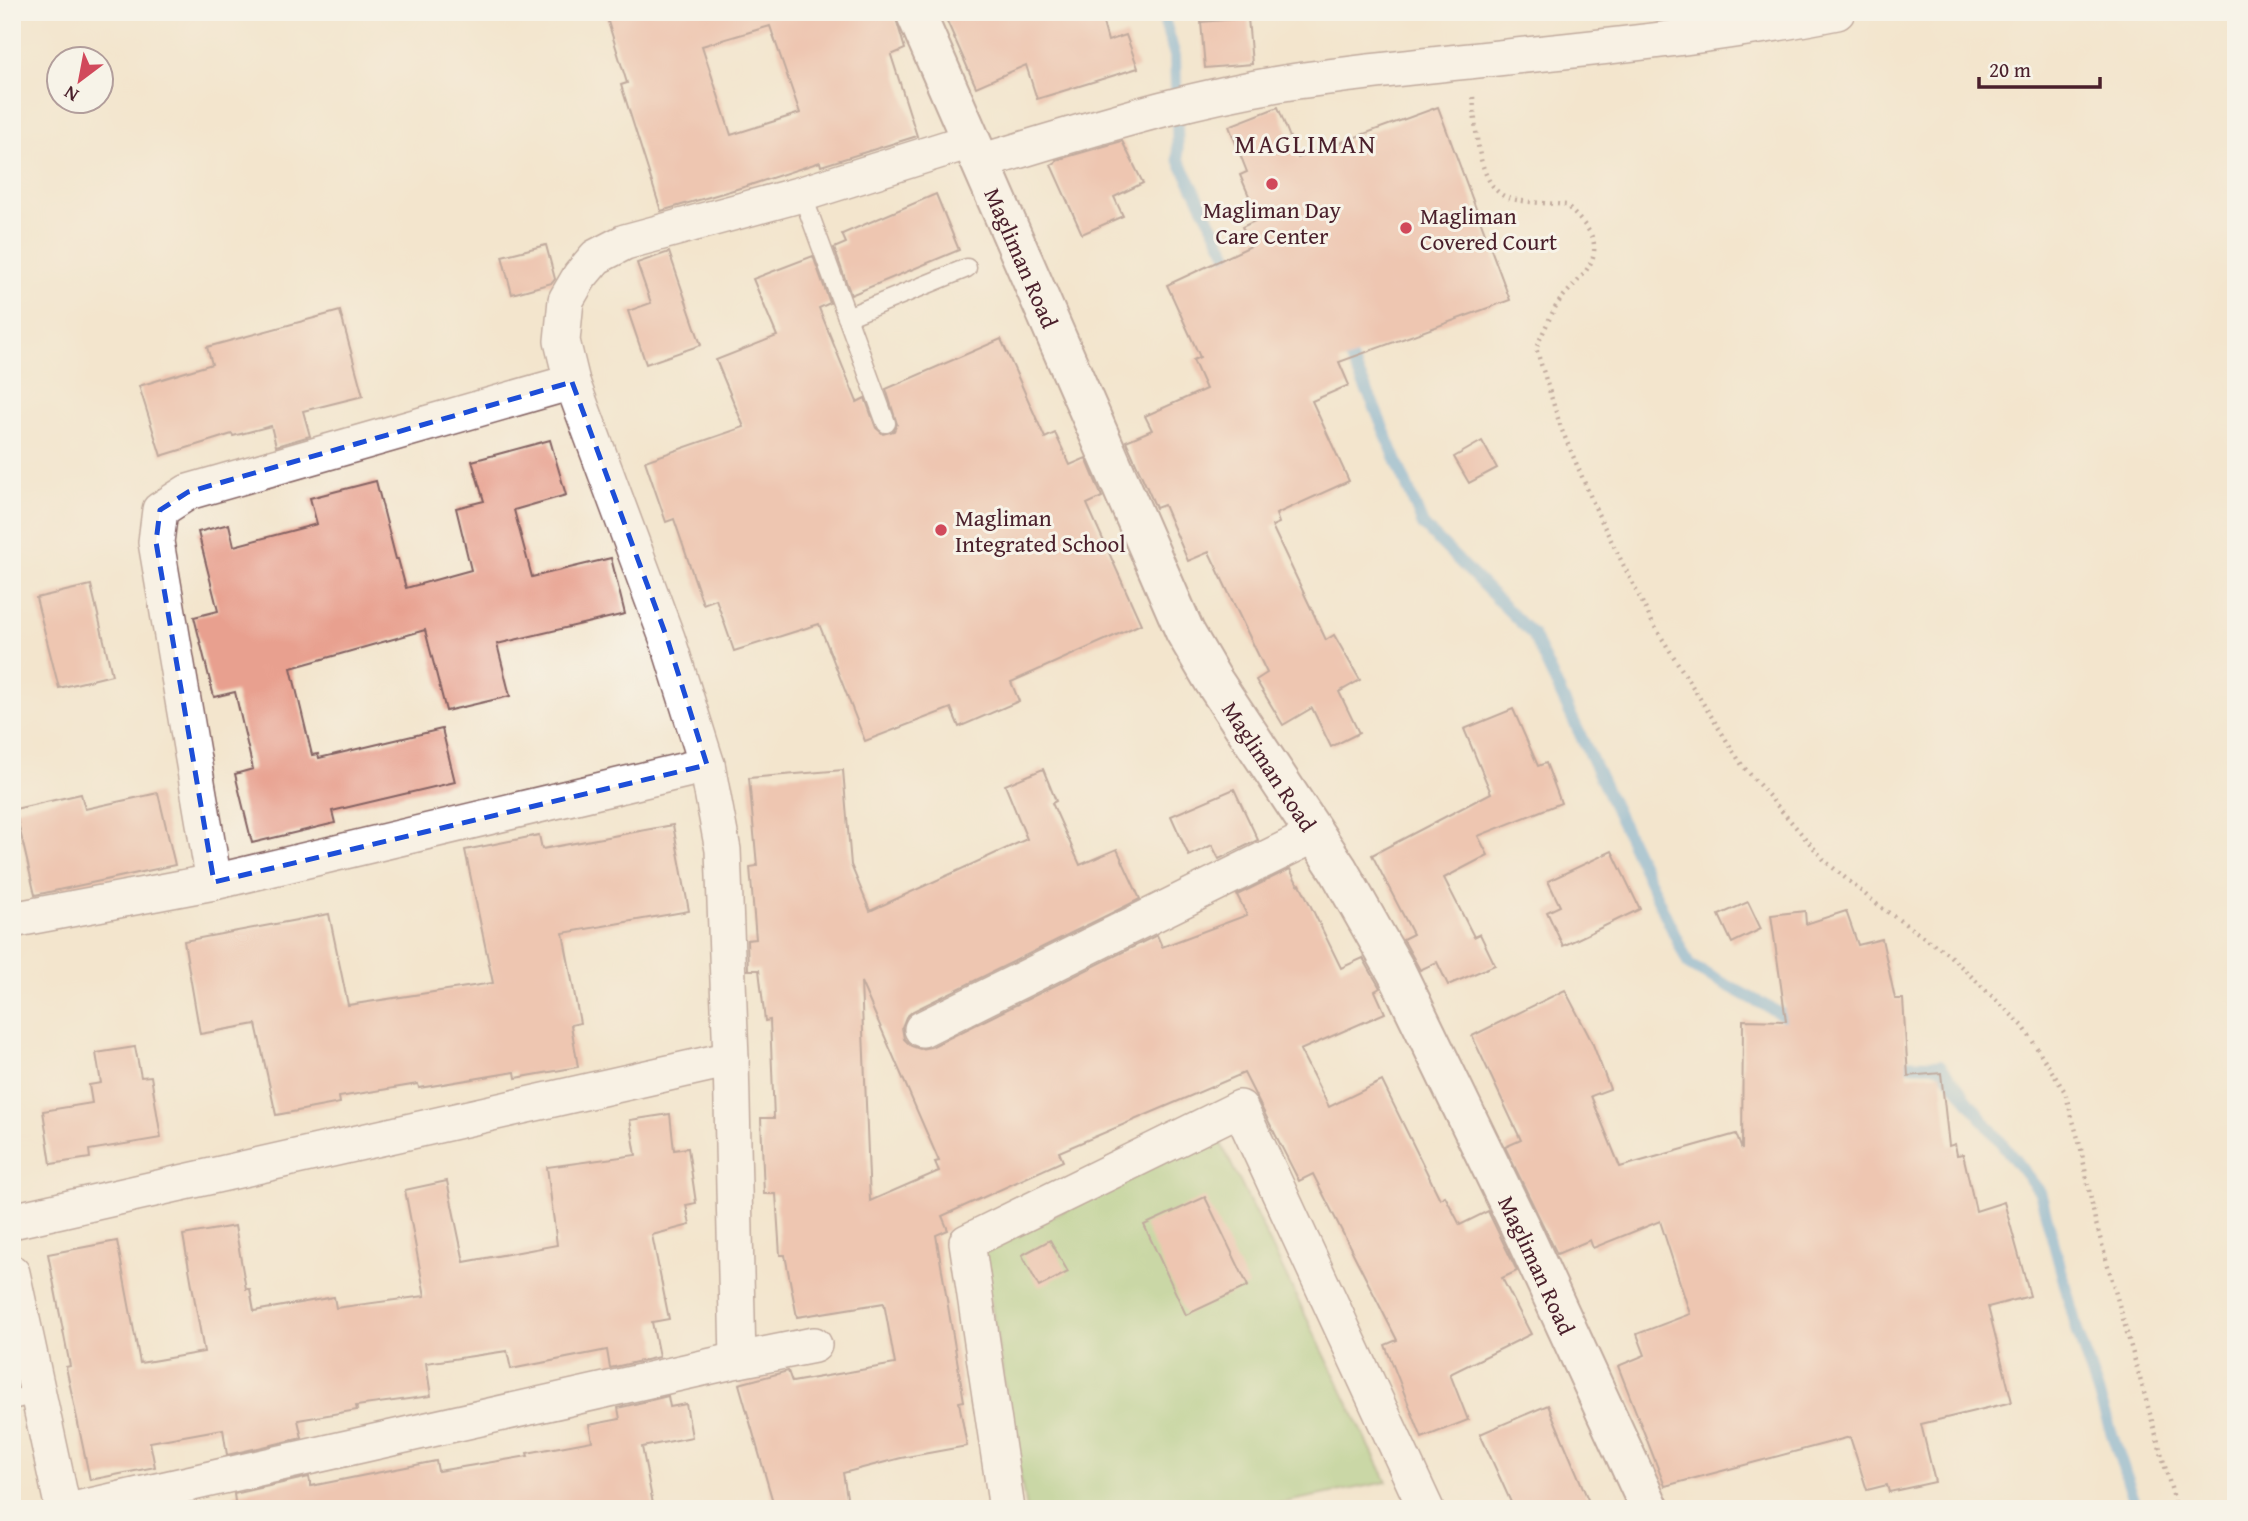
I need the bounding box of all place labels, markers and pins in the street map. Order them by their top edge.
marker: Magliman Day Care Center [1264,176,1280,192]
place label: Magliman Day Care Center [1203,193,1342,252]
place label: Magliman Covered Court [1420,199,1557,258]
marker: Magliman Covered Court [1398,220,1414,236]
place label: Magliman Integrated School [955,501,1126,560]
marker: Magliman Integrated School [933,522,949,538]

